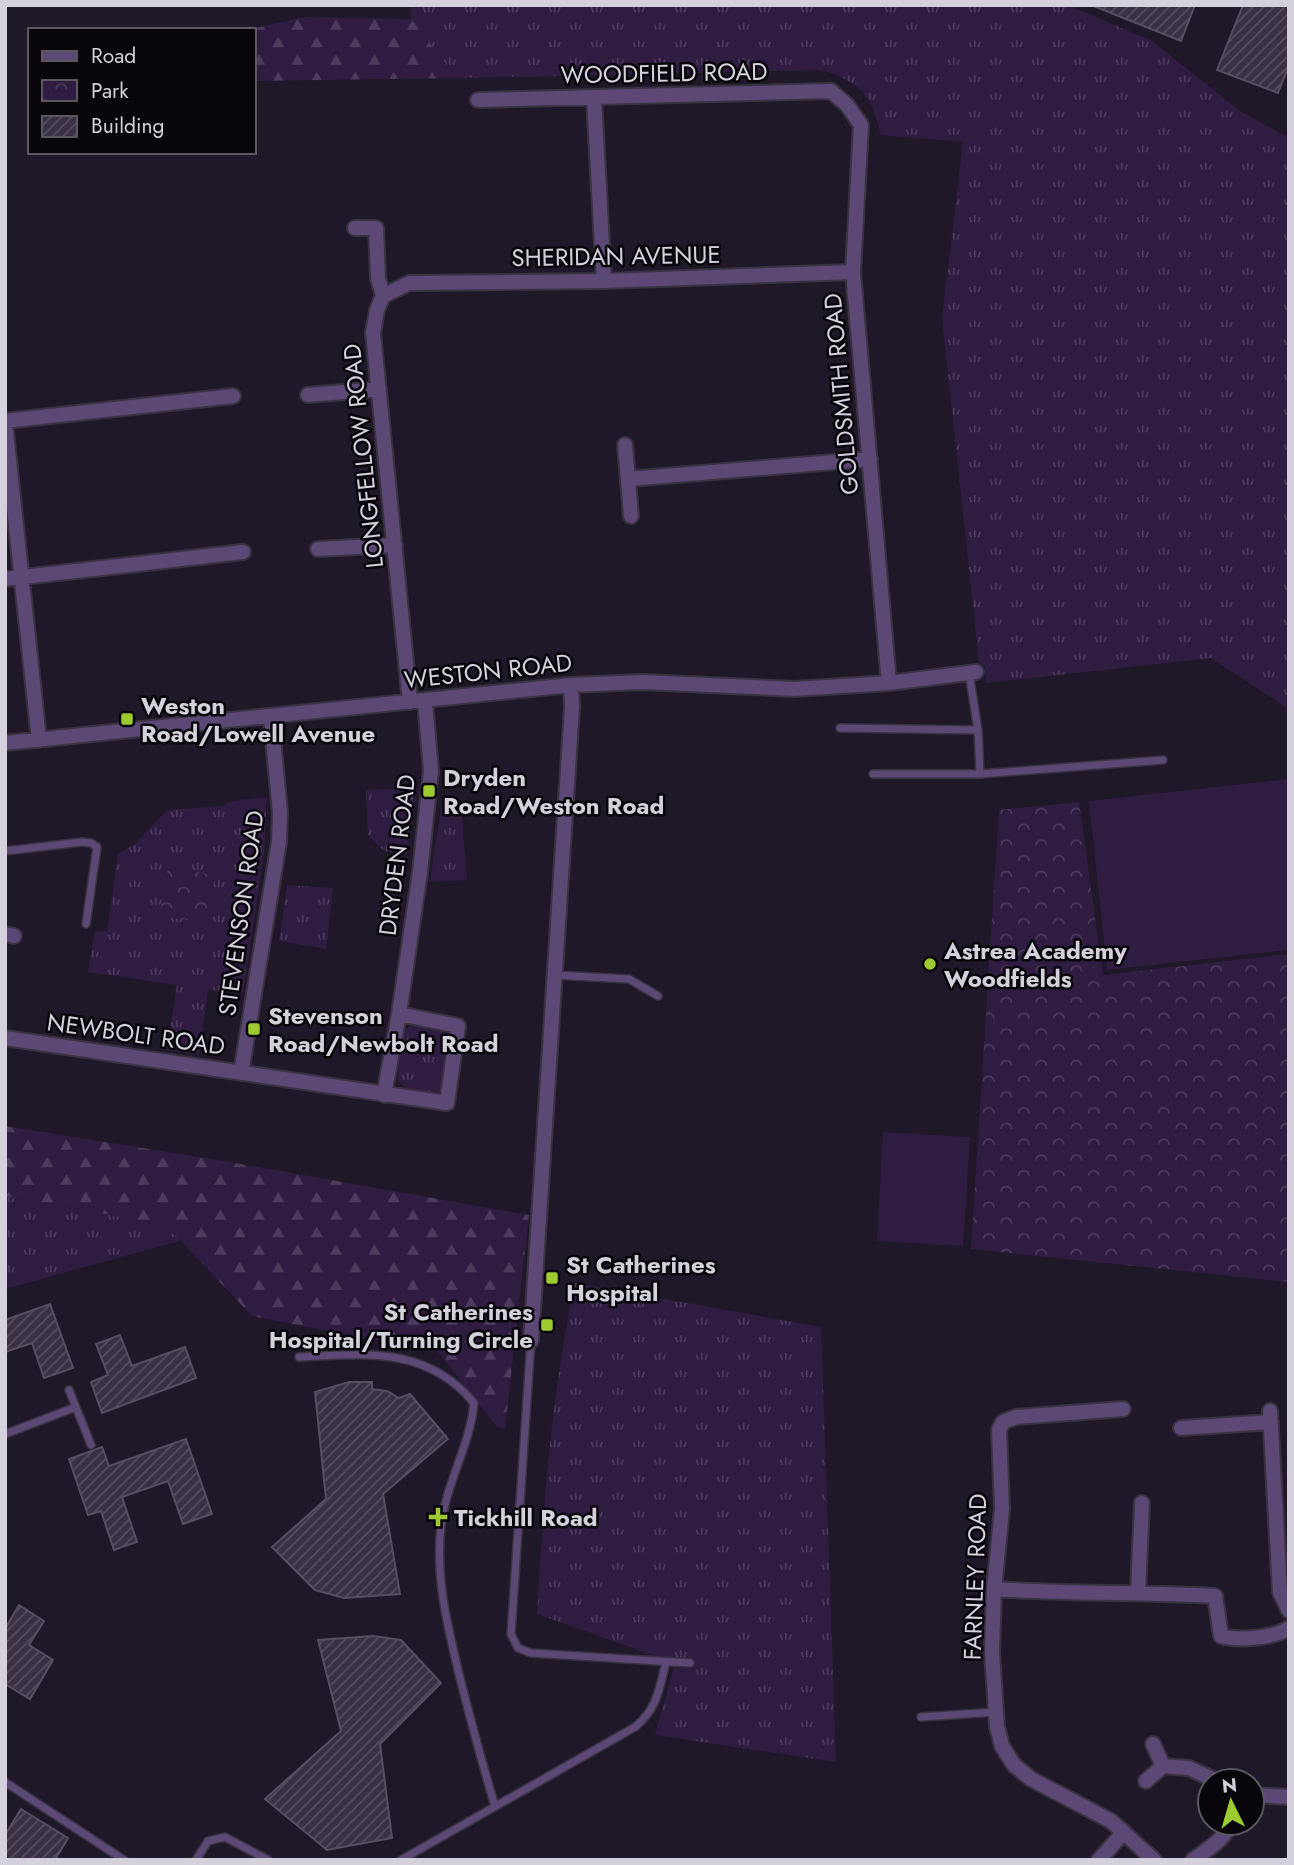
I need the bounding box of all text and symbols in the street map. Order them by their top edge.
legend [28,28,256,154]
text: Road [91,41,136,71]
street label: WOODFIELD ROAD [560,54,768,92]
text: Park [91,76,129,106]
text: Building [91,111,164,141]
street label: SHERIDAN AVENUE [511,237,721,275]
street label: GOLDSMITH ROAD [815,292,867,496]
street label: LONGFELLOW ROAD [334,342,392,570]
street label: WESTON ROAD [402,645,574,697]
place label: Weston Road/Lowell Avenue [141,688,375,751]
marker: Weston Road/Lowell Avenue [119,711,135,727]
place label: Dryden Road/Weston Road [443,760,664,823]
street label: DRYDEN ROAD [370,772,424,938]
marker: Dryden Road/Weston Road [421,783,437,799]
street label: STEVENSON ROAD [209,808,273,1018]
place label: Astrea Academy Woodfields [943,933,1127,996]
marker: Astrea Academy Woodfields [922,956,938,972]
place label: Stevenson Road/Newbolt Road [268,998,498,1061]
street label: NEWBOLT ROAD [45,1004,227,1064]
marker: Stevenson Road/Newbolt Road [246,1021,262,1037]
place label: St Catherines Hospital [566,1247,716,1310]
marker: St Catherines Hospital [544,1270,560,1286]
place label: St Catherines Hospital/Turning Circle [269,1294,533,1357]
marker: St Catherines Hospital/Turning Circle [539,1317,555,1333]
street label: FARNLEY ROAD [955,1493,995,1661]
place label: Tickhill Road [454,1500,598,1535]
marker: Tickhill Road [428,1507,448,1527]
north arrow [1196,1767,1266,1837]
text: N [1221,1771,1238,1800]

